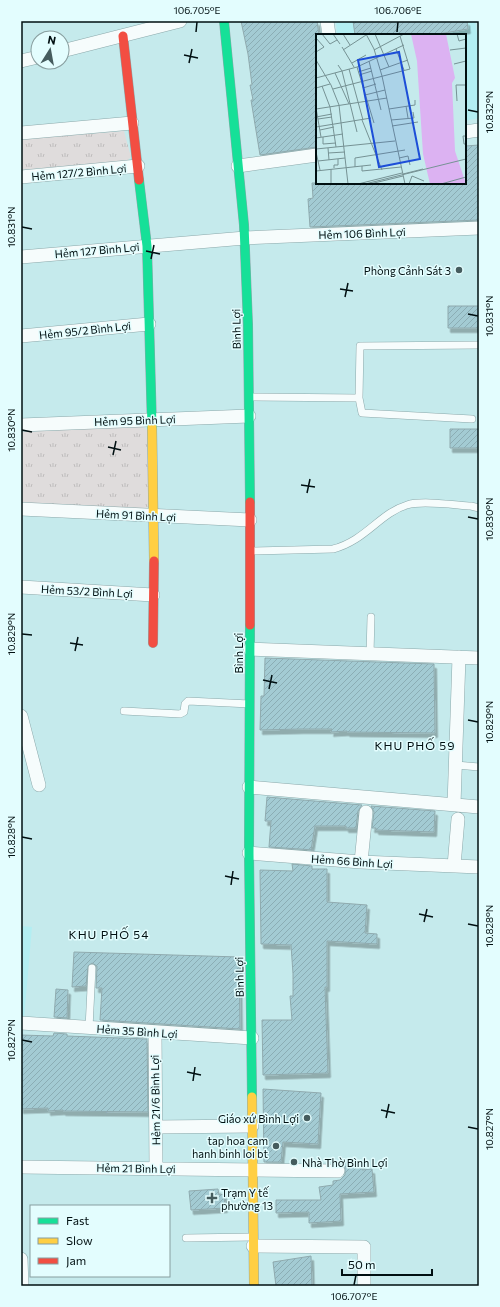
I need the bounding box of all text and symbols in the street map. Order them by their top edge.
text: 106.705°E [173,4,221,16]
text: 106.706°E [374,4,422,16]
north arrow [30,30,70,70]
text: N [47,33,57,47]
inset map [316,34,466,184]
text: 10.832°N [483,91,495,133]
street label: Hẻm 127/2 Bình Lợi [31,161,127,183]
text: 10.831°N [5,206,17,248]
street label: Hẻm 106 Bình Lợi [318,225,406,241]
street label: Hẻm 127 Bình Lợi [54,240,140,260]
place label: Phòng Cảnh Sát 3 [364,264,451,277]
marker: Phòng Cảnh Sát 3 [454,265,464,275]
text: 10.831°N [483,295,495,337]
street label: Bình Lợi [229,308,243,350]
street label: Hẻm 95/2 Bình Lợi [38,319,132,341]
text: 10.830°N [5,408,17,452]
street label: Hẻm 95 Bình Lợi [94,412,176,428]
text: 10.830°N [483,497,495,541]
street label: Hẻm 91 Bình Lợi [96,506,176,524]
street label: Hẻm 53/2 Bình Lợi [41,582,133,600]
text: 10.829°N [5,613,17,655]
street label: Bình Lợi [232,632,245,673]
text: 10.829°N [483,701,495,743]
district label: KHU PHỐ 59 [375,737,455,752]
text: 10.828°N [5,816,17,858]
street label: Hẻm 66 Bình Lợi [311,852,394,870]
text: 10.828°N [483,905,495,947]
district label: KHU PHỐ 54 [69,926,149,941]
street label: Bình Lợi [232,956,246,998]
text: 10.827°N [5,1019,17,1061]
street label: Hẻm 35 Bình Lợi [96,1022,178,1040]
street label: Hẻm 21/6 Bình Lợi [148,1054,162,1145]
text: 10.827°N [483,1108,495,1150]
place label: Giáo xứ Bình Lợi [218,1112,299,1125]
marker: Giáo xứ Bình Lợi [302,1113,312,1123]
place label: tap hoa cam hanh binh loi bt [192,1134,268,1160]
marker: tap hoa cam hanh binh loi bt [271,1141,281,1151]
place label: Nhà Thờ Bình Lợi [302,1156,388,1169]
marker: Nhà Thờ Bình Lợi [289,1157,299,1167]
street label: Hẻm 21 Bình Lợi [96,1161,176,1175]
place label: Trạm Y tế phường 13 [221,1186,273,1212]
marker: Trạm Y tế phường 13 [206,1192,218,1204]
legend [30,1205,170,1277]
text: Fast [66,1213,89,1227]
text: Slow [66,1233,93,1247]
scale bar [342,1251,432,1277]
text: Jam [66,1253,86,1268]
text: 50 m [348,1257,376,1271]
text: 106.707°E [331,1290,377,1302]

